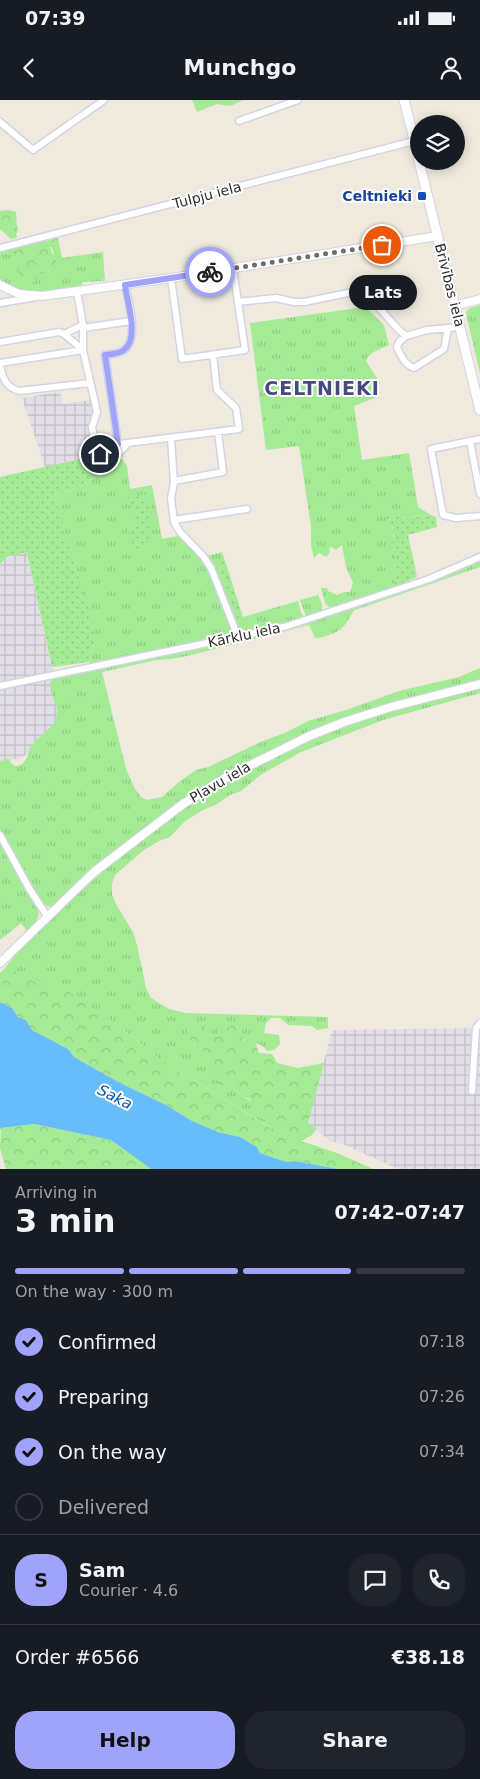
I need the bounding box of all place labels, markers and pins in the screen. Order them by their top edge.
place label: Celtnieki [342,188,412,204]
marker: Celtnieki [416,190,428,202]
pin [361,224,403,266]
callout: Lats [348,275,416,310]
pin [79,433,121,475]

